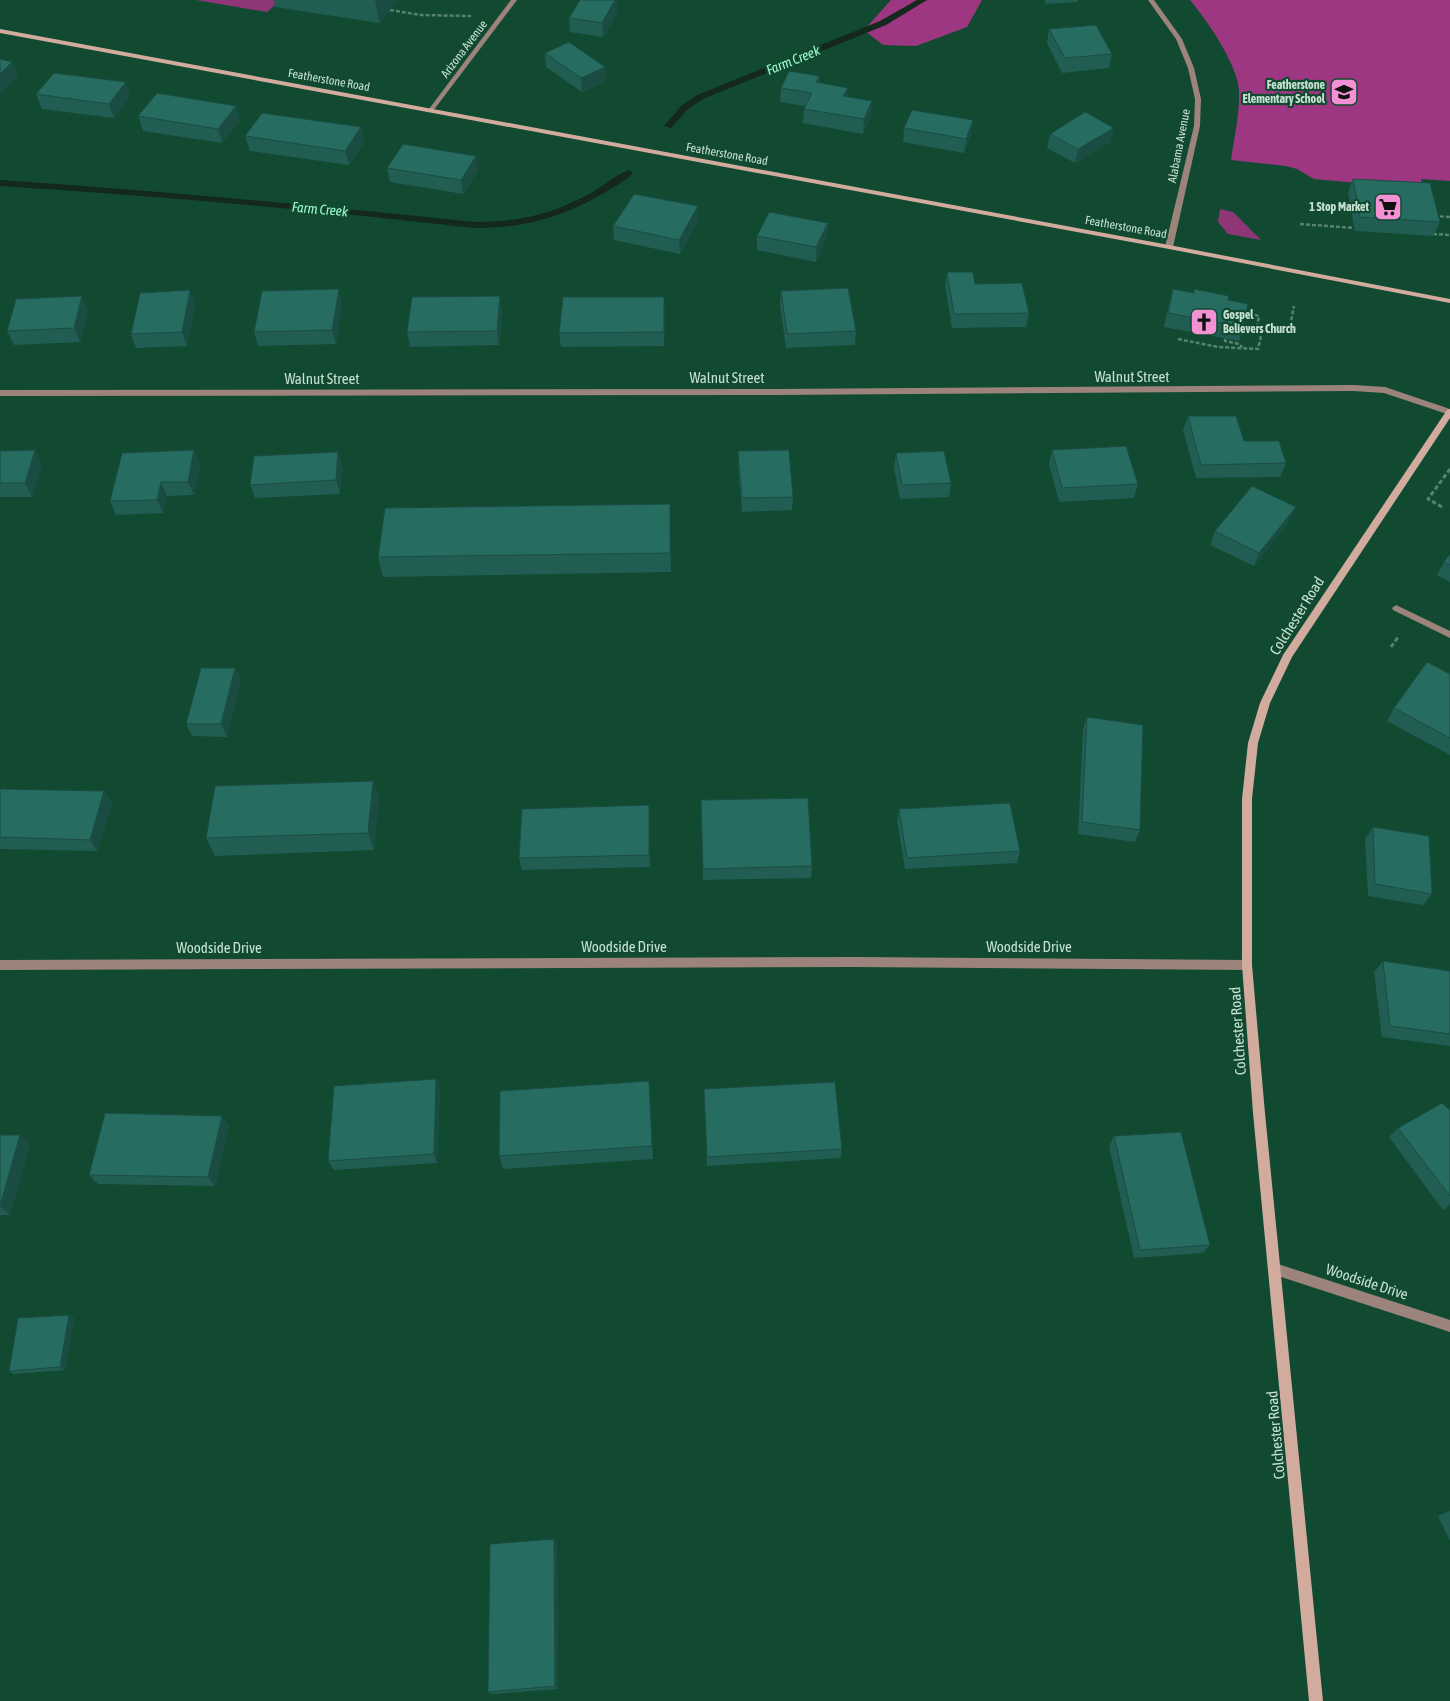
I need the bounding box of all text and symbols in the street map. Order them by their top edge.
street label: Arizona Avenue [438,18,490,80]
water label: Farm Creek [764,42,823,78]
street label: Featherstone Road [287,66,371,94]
school or university icon: Featherstone Elementary School [1329,77,1359,107]
place label: Featherstone Elementary School [1243,78,1326,106]
street label: Alabama Avenue [1165,108,1193,184]
street label: Featherstone Road [685,140,769,168]
supermarket icon: 1 Stop Market [1373,192,1403,222]
water label: Farm Creek [291,199,350,220]
place label: 1 Stop Market [1309,200,1370,214]
street label: Featherstone Road [1084,213,1168,241]
church icon: Gospel Believers Church [1189,307,1219,337]
place label: Gospel Believers Church [1223,308,1296,336]
street label: Walnut Street [1094,368,1170,385]
street label: Walnut Street [689,369,765,386]
street label: Walnut Street [284,370,360,387]
street label: Colchester Road [1266,574,1327,658]
street label: Woodside Drive [581,938,667,955]
street label: Woodside Drive [986,938,1072,955]
street label: Woodside Drive [176,939,262,956]
street label: Colchester Road [1226,986,1249,1076]
street label: Woodside Drive [1324,1260,1411,1303]
street label: Colchester Road [1263,1390,1288,1480]

